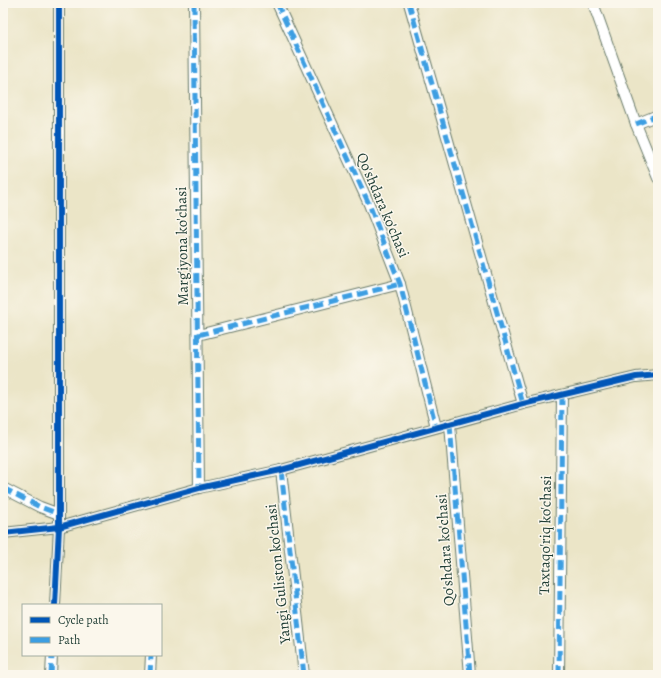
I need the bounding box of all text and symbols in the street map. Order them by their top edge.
street label: Qo'shdara ko'chasi [352,149,414,261]
street label: Marg'iyona ko'chasi [171,186,193,306]
street label: Taxtaqo'riq ko'chasi [534,475,556,595]
street label: Qo'shdara ko'chasi [431,493,459,607]
street label: Yangi Guliston ko'chasi [261,503,295,646]
legend [22,604,162,656]
text: Cycle path [58,612,109,628]
text: Path [58,632,81,648]

